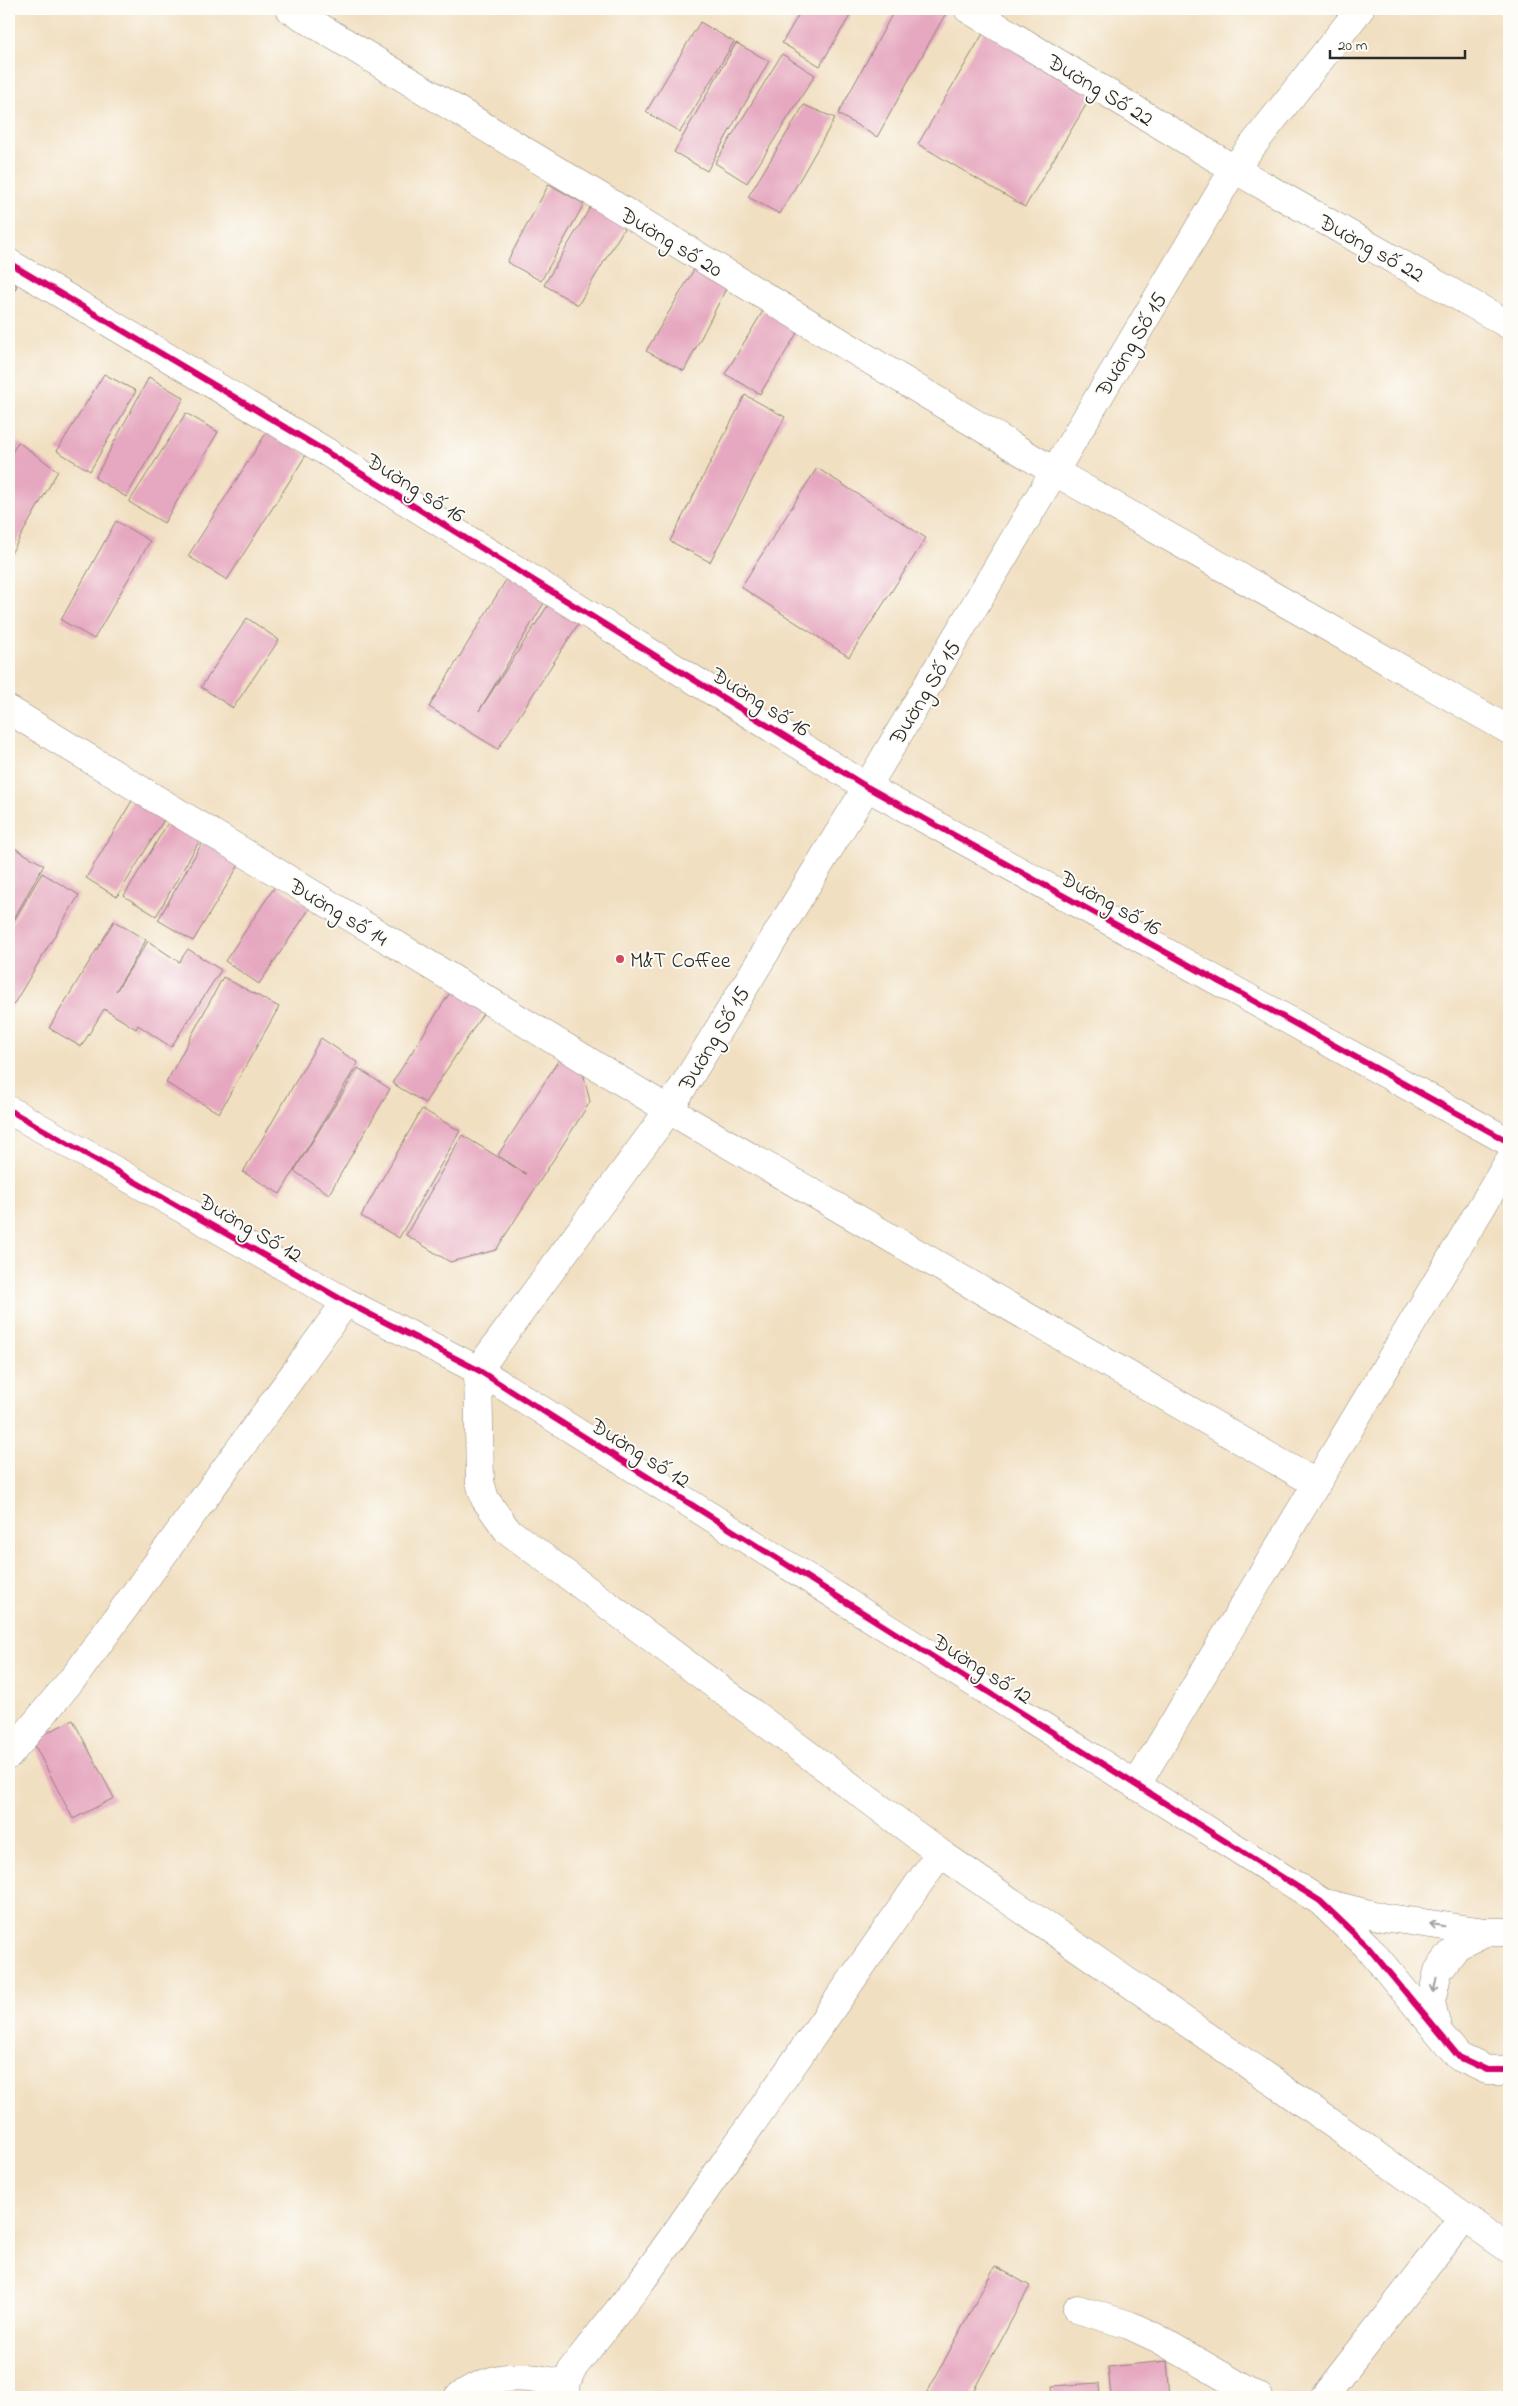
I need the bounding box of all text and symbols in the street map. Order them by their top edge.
scale bar [1330,28,1466,60]
text: 20 m [1338,35,1368,57]
street label: Đường Số 22 [1039,47,1159,137]
street label: Đường số 20 [612,200,728,288]
street label: Đường số 22 [1311,207,1429,293]
street label: Đường Số 15 [1088,287,1177,405]
street label: Đường số 16 [357,446,470,534]
street label: Đường Số 15 [882,635,971,753]
street label: Đường số 16 [702,660,815,748]
street label: Đường số 16 [1052,863,1166,947]
street label: Đường số 14 [280,871,393,957]
place label: M&T Coffee [630,946,731,978]
marker: M&T Coffee [614,953,626,965]
street label: Đường Số 15 [671,981,760,1099]
street label: Đường Số 12 [190,1186,307,1273]
street label: Đường số 12 [582,1411,696,1499]
street label: Đường số 12 [924,1627,1038,1715]
one-way arrow [1429,1920,1445,1930]
one-way arrow [1430,1977,1439,1993]

